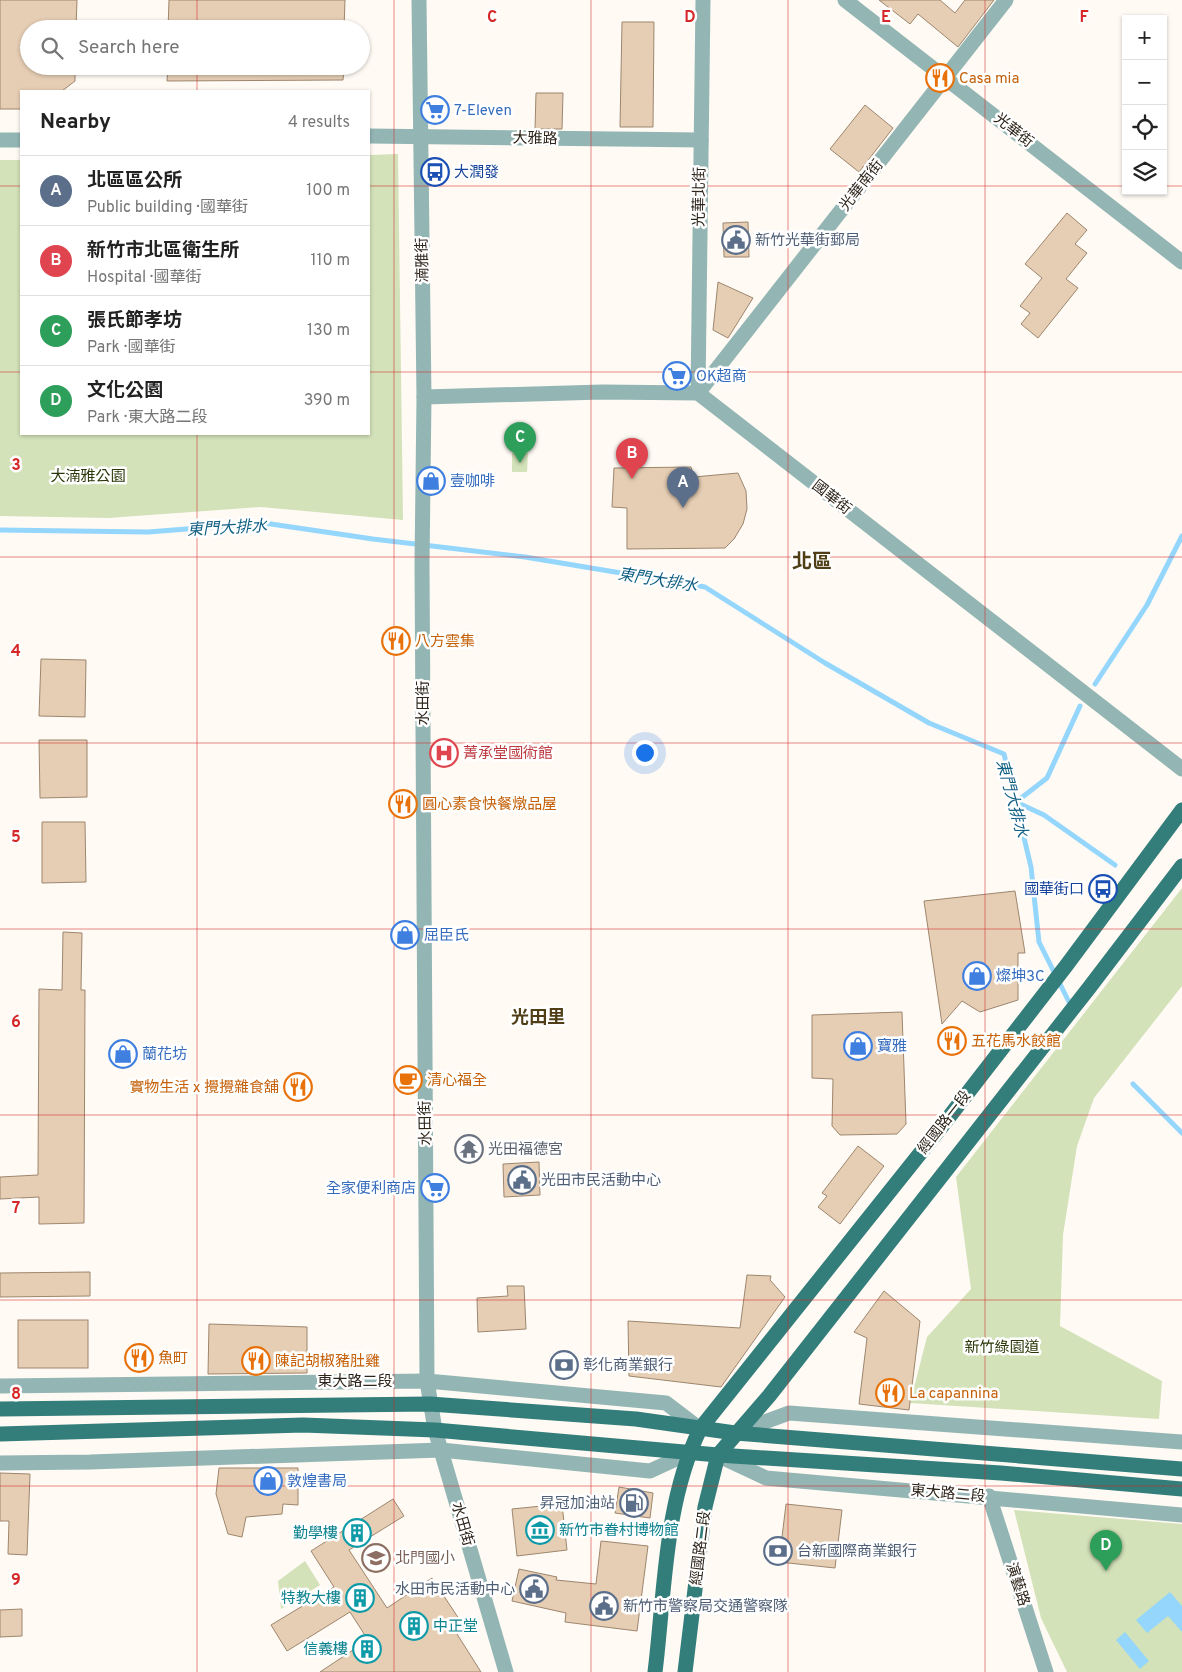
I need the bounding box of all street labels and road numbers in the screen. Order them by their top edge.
street label: 光華街 [989,110,1037,153]
street label: 大雅路 [512,130,558,149]
street label: 光華南街 [836,156,888,215]
street label: 光華北街 [689,167,711,227]
street label: 湳雅街 [414,237,433,283]
street label: 國華街 [807,477,855,520]
street label: 水田街 [415,680,434,726]
street label: 經國路一段 [915,1088,976,1158]
street label: 水田街 [417,1100,436,1146]
street label: 東大路二段 [317,1373,393,1392]
street label: 東大路二段 [910,1482,986,1507]
street label: 水田街 [446,1500,477,1549]
street label: 經國路二段 [687,1510,715,1587]
street label: 演藝路 [1001,1560,1033,1609]

